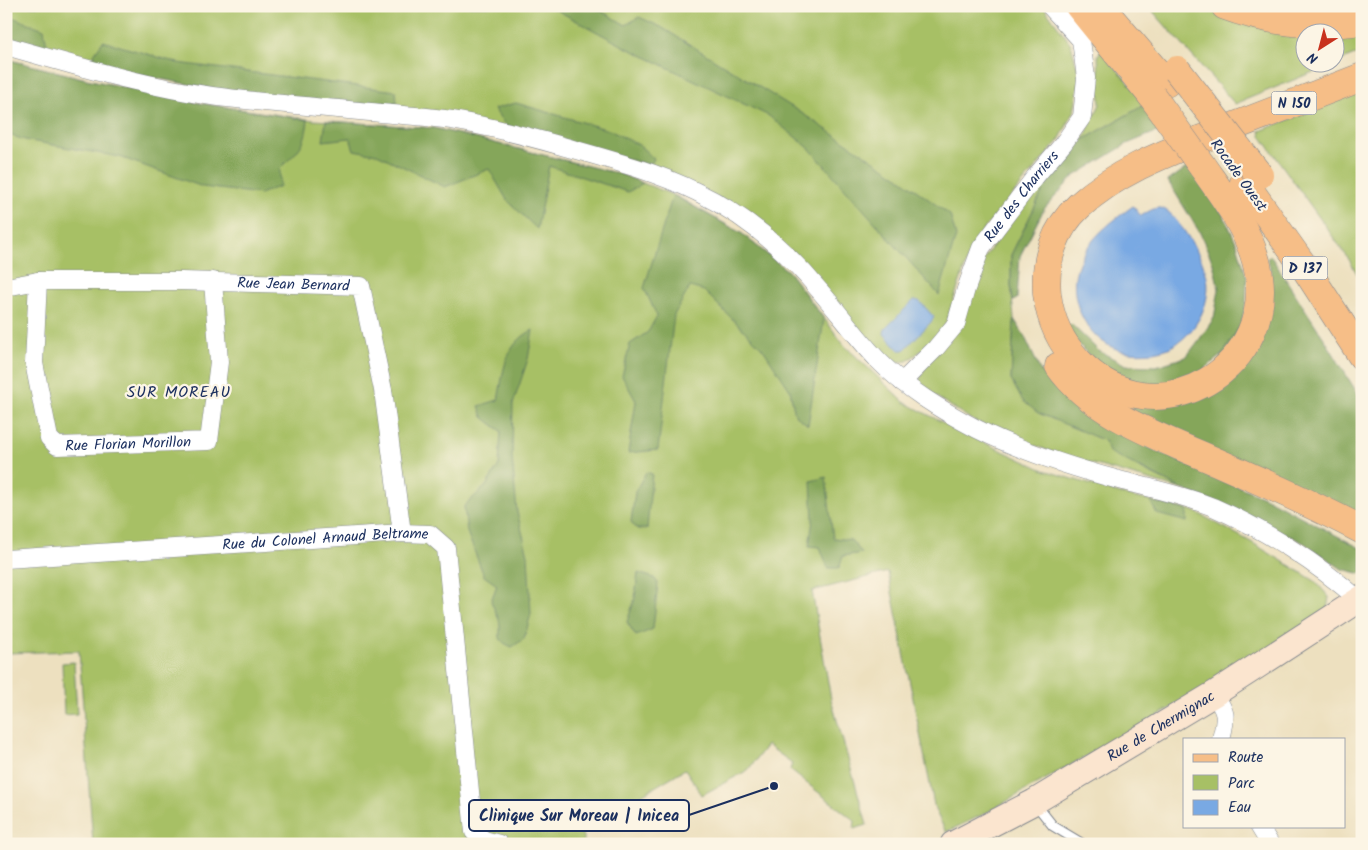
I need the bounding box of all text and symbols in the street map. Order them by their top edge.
north arrow [1296,22,1346,72]
text: N [1303,46,1323,69]
road number: N 150 [1272,92,1316,115]
street label: Rocade Ouest [1204,134,1273,217]
street label: Rue des Charriers [978,145,1066,248]
road number: D 137 [1282,256,1328,280]
street label: Rue Jean Bernard [237,272,350,299]
district label: SUR MOREAU [127,380,231,405]
street label: Rue Florian Morillon [65,431,191,459]
street label: Rue du Colonel Arnaud Beltrame [221,522,429,558]
street label: Rue de Chermignac [1103,685,1220,769]
legend [1183,738,1346,828]
text: Route [1228,746,1264,770]
text: Parc [1228,772,1255,796]
text: Eau [1228,796,1251,820]
callout: Clinique Sur Moreau | Inicea [469,800,689,831]
text: Clinique Sur Moreau | Inicea [479,804,679,829]

